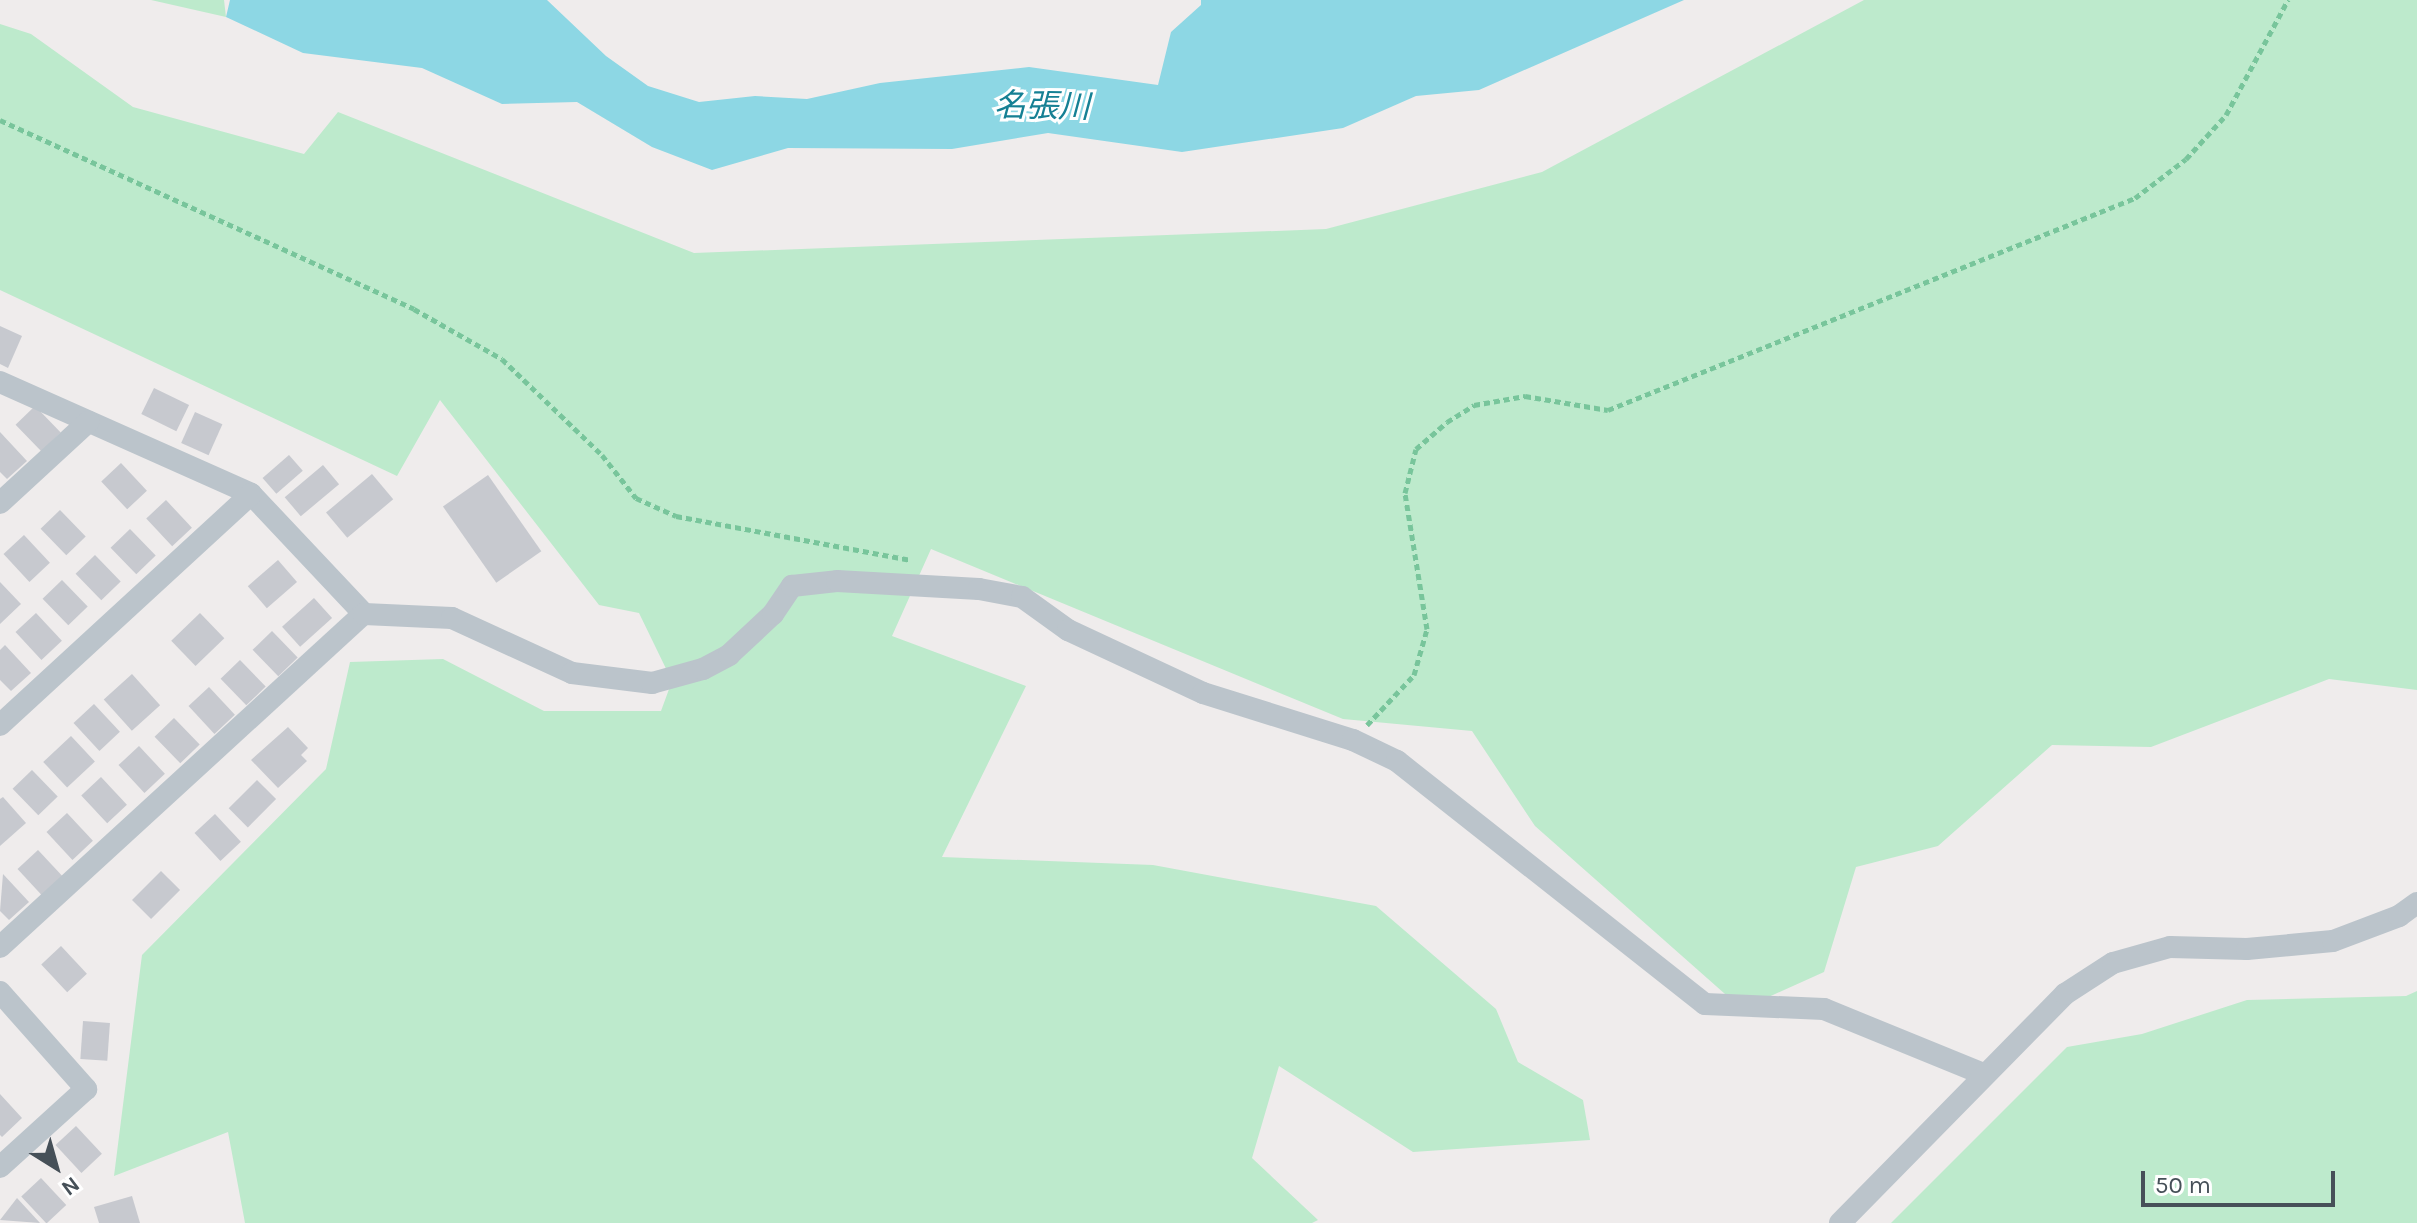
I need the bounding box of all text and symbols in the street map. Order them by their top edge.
water label: 名張川 [994,87,1090,127]
north arrow [16,1127,96,1207]
scale bar [2145,1155,2339,1205]
text: N [56,1171,85,1201]
text: 50 m [2155,1171,2211,1199]

